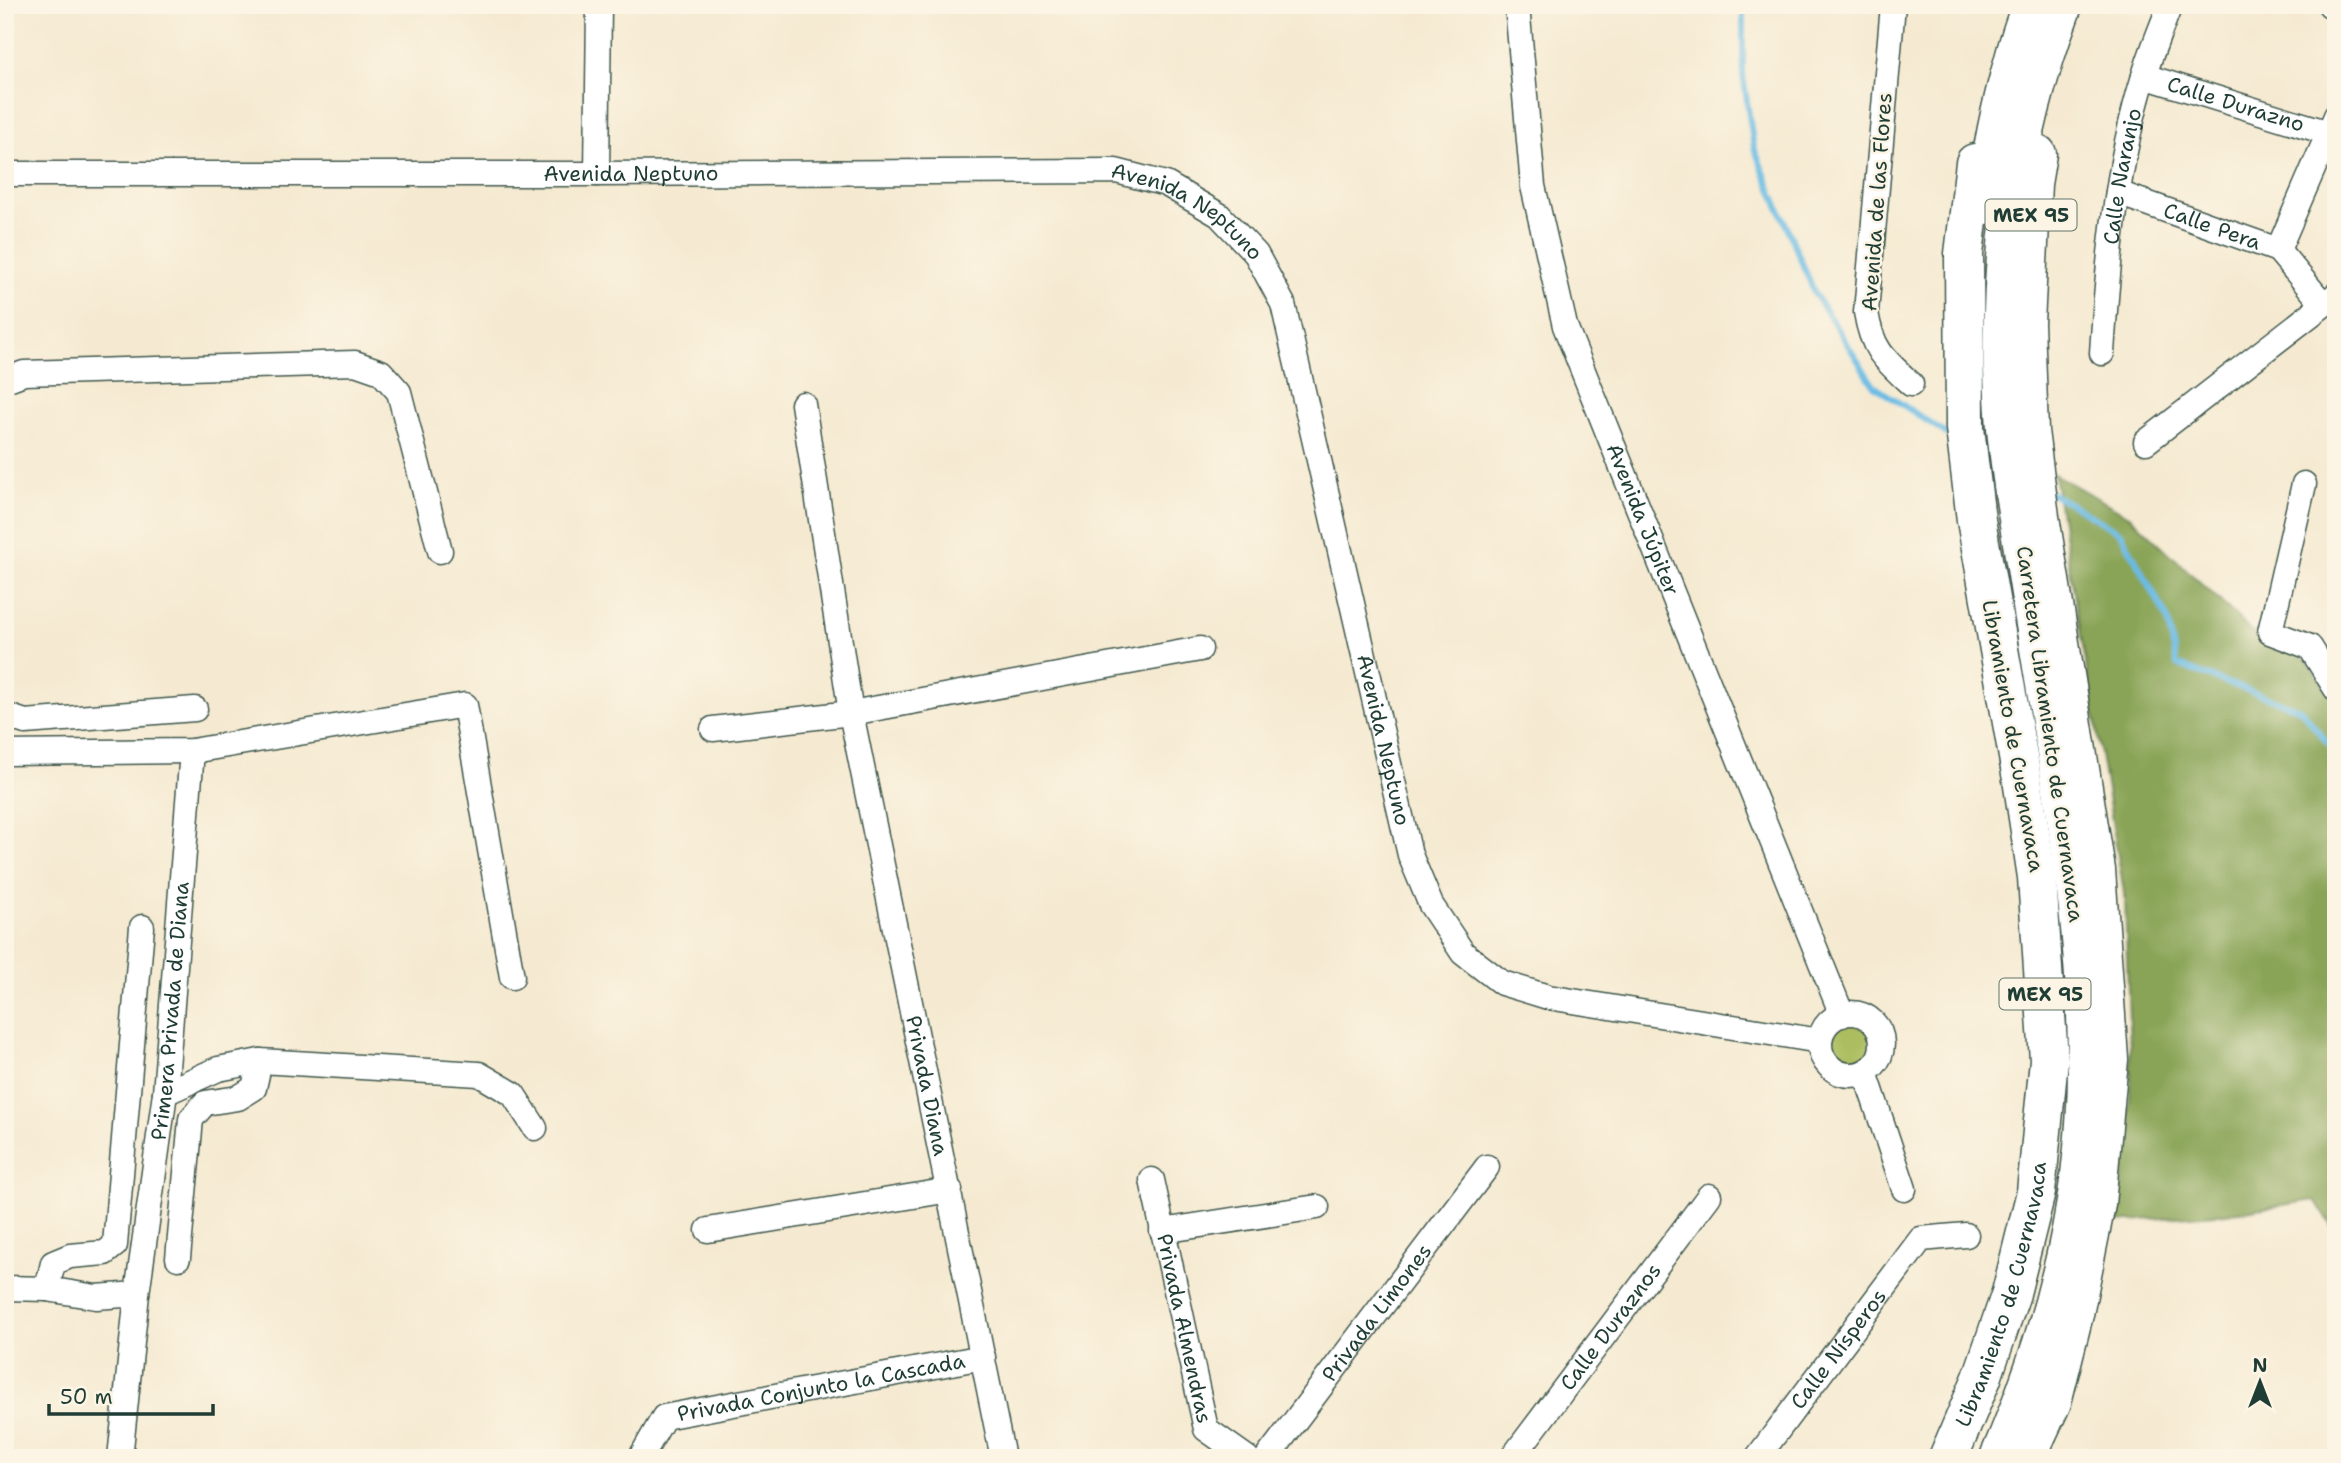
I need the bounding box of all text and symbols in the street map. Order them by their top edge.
street label: Calle Durazno [2164,70,2308,139]
street label: Avenida de las Flores [1855,92,1899,312]
street label: Calle Naranjo [2097,105,2148,246]
street label: Avenida Neptuno [1108,156,1269,266]
street label: Avenida Neptuno [544,159,719,188]
street label: Calle Pera [2160,196,2265,257]
road number: MEX 95 [1986,200,2076,230]
street label: Avenida Júpiter [1600,440,1686,600]
street label: Carretera Libramiento de Cuernavaca [2011,544,2089,924]
street label: Libramiento de Cuernavaca [1977,598,2049,874]
street label: Avenida Neptuno [1350,652,1417,828]
street label: Primera Privada de Diana [145,880,196,1142]
road number: MEX 95 [2000,978,2090,1010]
street label: Privada Diana [899,1013,955,1158]
street label: Libramiento de Cuernavaca [1949,1161,2053,1431]
street label: Privada Almendras [1150,1231,1218,1426]
street label: Privada Limones [1315,1238,1438,1388]
street label: Calle Duraznos [1554,1258,1668,1396]
street label: Calle Nísperos [1784,1283,1893,1415]
street label: Privada Conjunto la Cascada [675,1347,967,1428]
north arrow [2226,1348,2296,1418]
text: N [2252,1353,2268,1378]
scale bar [49,1372,214,1416]
text: 50 m [60,1383,113,1411]

